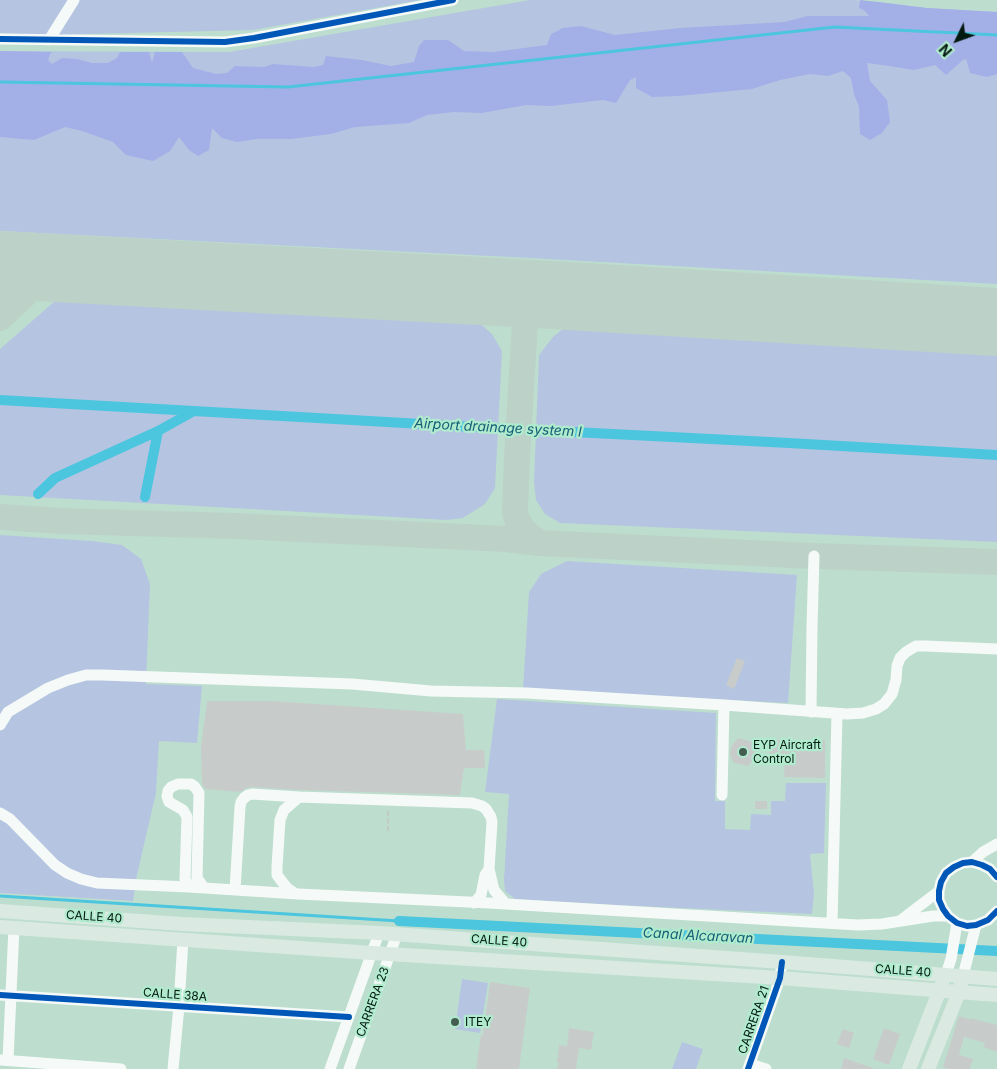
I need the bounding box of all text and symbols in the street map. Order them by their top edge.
north arrow [932,15,982,65]
text: N [936,41,955,60]
water label: Airport drainage system I [414,415,582,441]
place label: EYP Aircraft Control [753,738,821,766]
marker: EYP Aircraft Control [737,746,749,758]
street label: CALLE 40 [65,908,123,926]
water label: Canal Alcaravan [642,925,754,947]
street label: CALLE 40 [470,932,528,950]
street label: CALLE 40 [874,962,932,980]
street label: CARRERA 23 [354,965,392,1039]
street label: CARRERA 21 [736,984,772,1056]
street label: CALLE 38A [143,986,207,1004]
place label: ITEY [465,1015,491,1029]
marker: ITEY [449,1016,461,1028]

